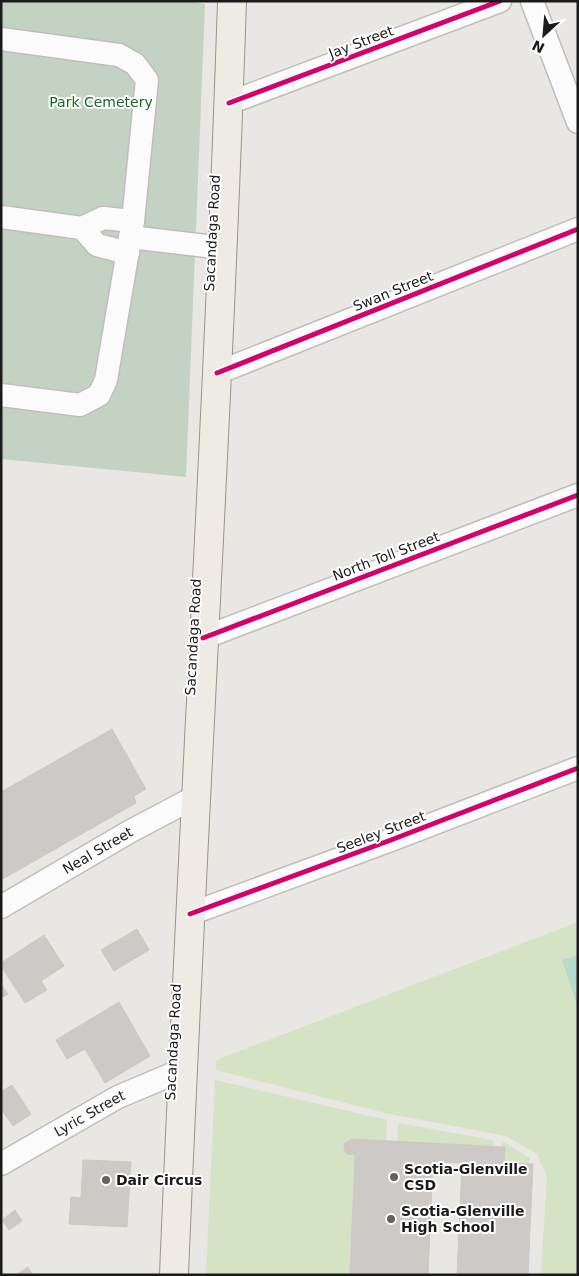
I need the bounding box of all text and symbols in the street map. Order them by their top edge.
north arrow [519,10,569,60]
street label: Jay Street [325,22,396,62]
text: N [530,37,547,56]
park label: Park Cemetery [49,94,153,110]
street label: Sacandaga Road [201,174,223,292]
street label: Swan Street [351,268,436,314]
street label: North Toll Street [330,528,442,584]
street label: Sacandaga Road [182,578,204,696]
street label: Seeley Street [334,808,428,856]
street label: Neal Street [60,823,136,877]
street label: Sacandaga Road [162,983,184,1101]
street label: Lyric Street [51,1087,128,1140]
place label: Scotia-Glenville CSD [404,1161,528,1193]
marker: Scotia-Glenville CSD [388,1171,400,1183]
place label: Dair Circus [116,1172,202,1188]
marker: Dair Circus [100,1174,112,1186]
place label: Scotia-Glenville High School [401,1203,525,1235]
marker: Scotia-Glenville High School [385,1213,397,1225]

